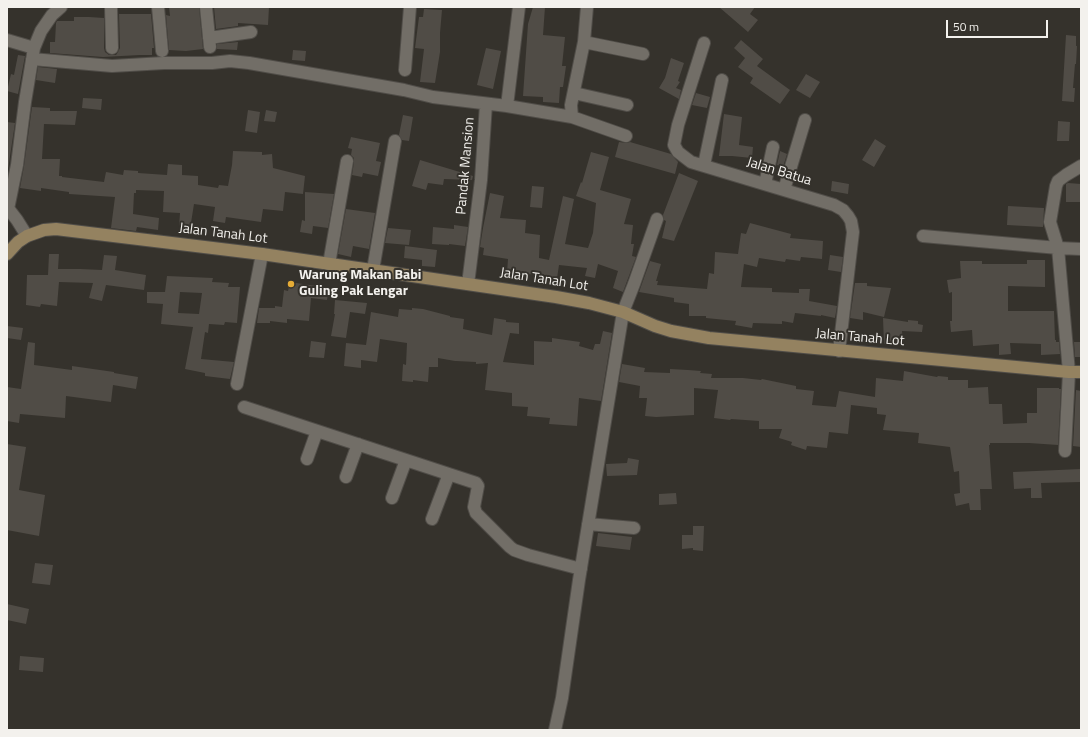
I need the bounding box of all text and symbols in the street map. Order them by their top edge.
scale bar [948,12,1050,38]
text: 50 m [953,17,979,36]
street label: Pandak Mansion [453,117,479,215]
street label: Jalan Batua [745,154,813,190]
street label: Jalan Tanah Lot [178,220,268,248]
street label: Jalan Tanah Lot [499,265,589,295]
place label: Warung Makan Babi Guling Pak Lengar [299,268,421,300]
marker: Warung Makan Babi Guling Pak Lengar [286,279,296,289]
street label: Jalan Tanah Lot [815,326,905,350]

